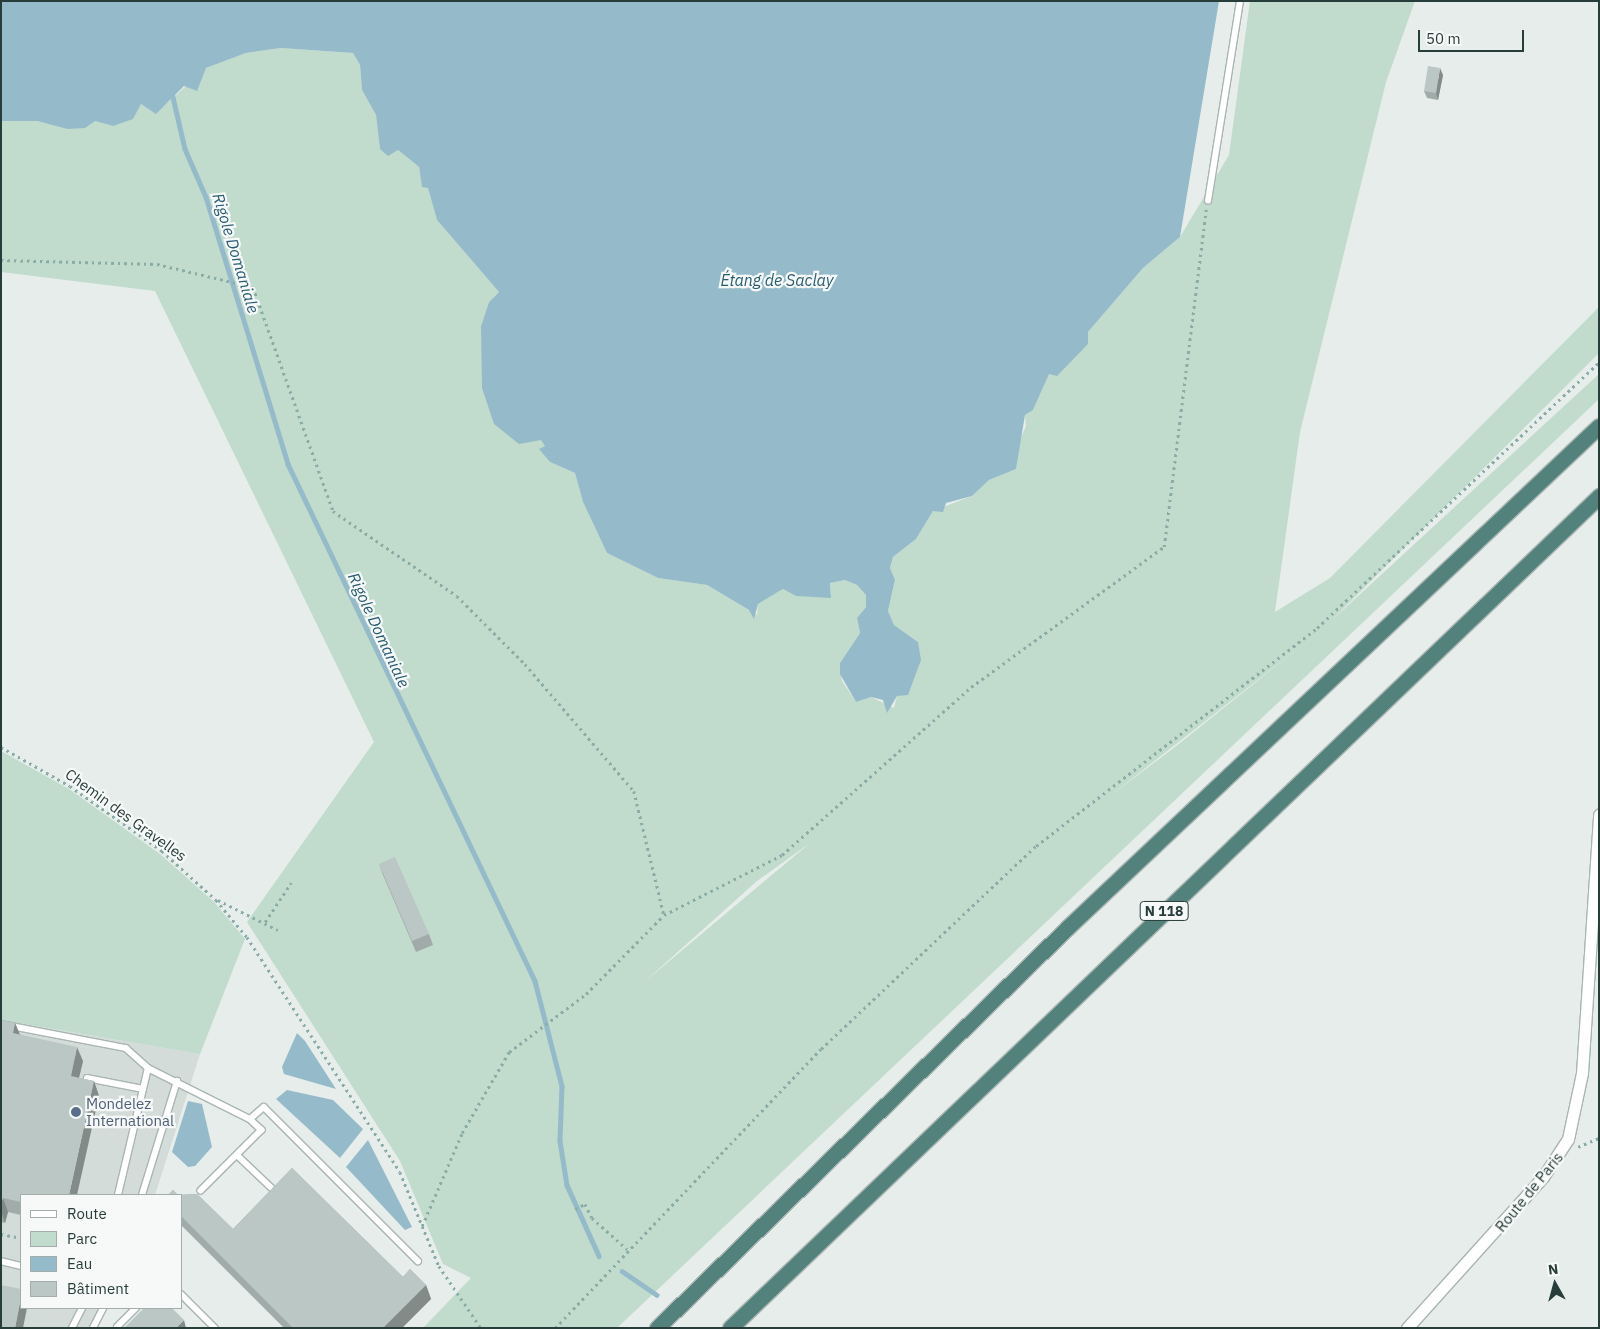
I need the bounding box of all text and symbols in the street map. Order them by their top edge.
scale bar [1420,20,1526,52]
text: 50 m [1426,29,1461,48]
water label: Rigole Domaniale [209,191,263,315]
water label: Étang de Saclay [720,270,834,290]
water label: Rigole Domaniale [344,570,414,690]
street label: Chemin des Gravelles [62,765,190,865]
road number: N 118 [1139,899,1189,922]
place label: Mondelez International [86,1094,174,1129]
marker: Mondelez International [70,1106,82,1118]
street label: Route de Paris [1491,1149,1567,1235]
legend [20,1194,182,1309]
text: Route [67,1204,107,1223]
text: Parc [67,1229,97,1248]
text: Eau [67,1254,92,1273]
north arrow [1530,1259,1580,1309]
text: N [1547,1260,1559,1279]
text: Bâtiment [67,1279,129,1298]

